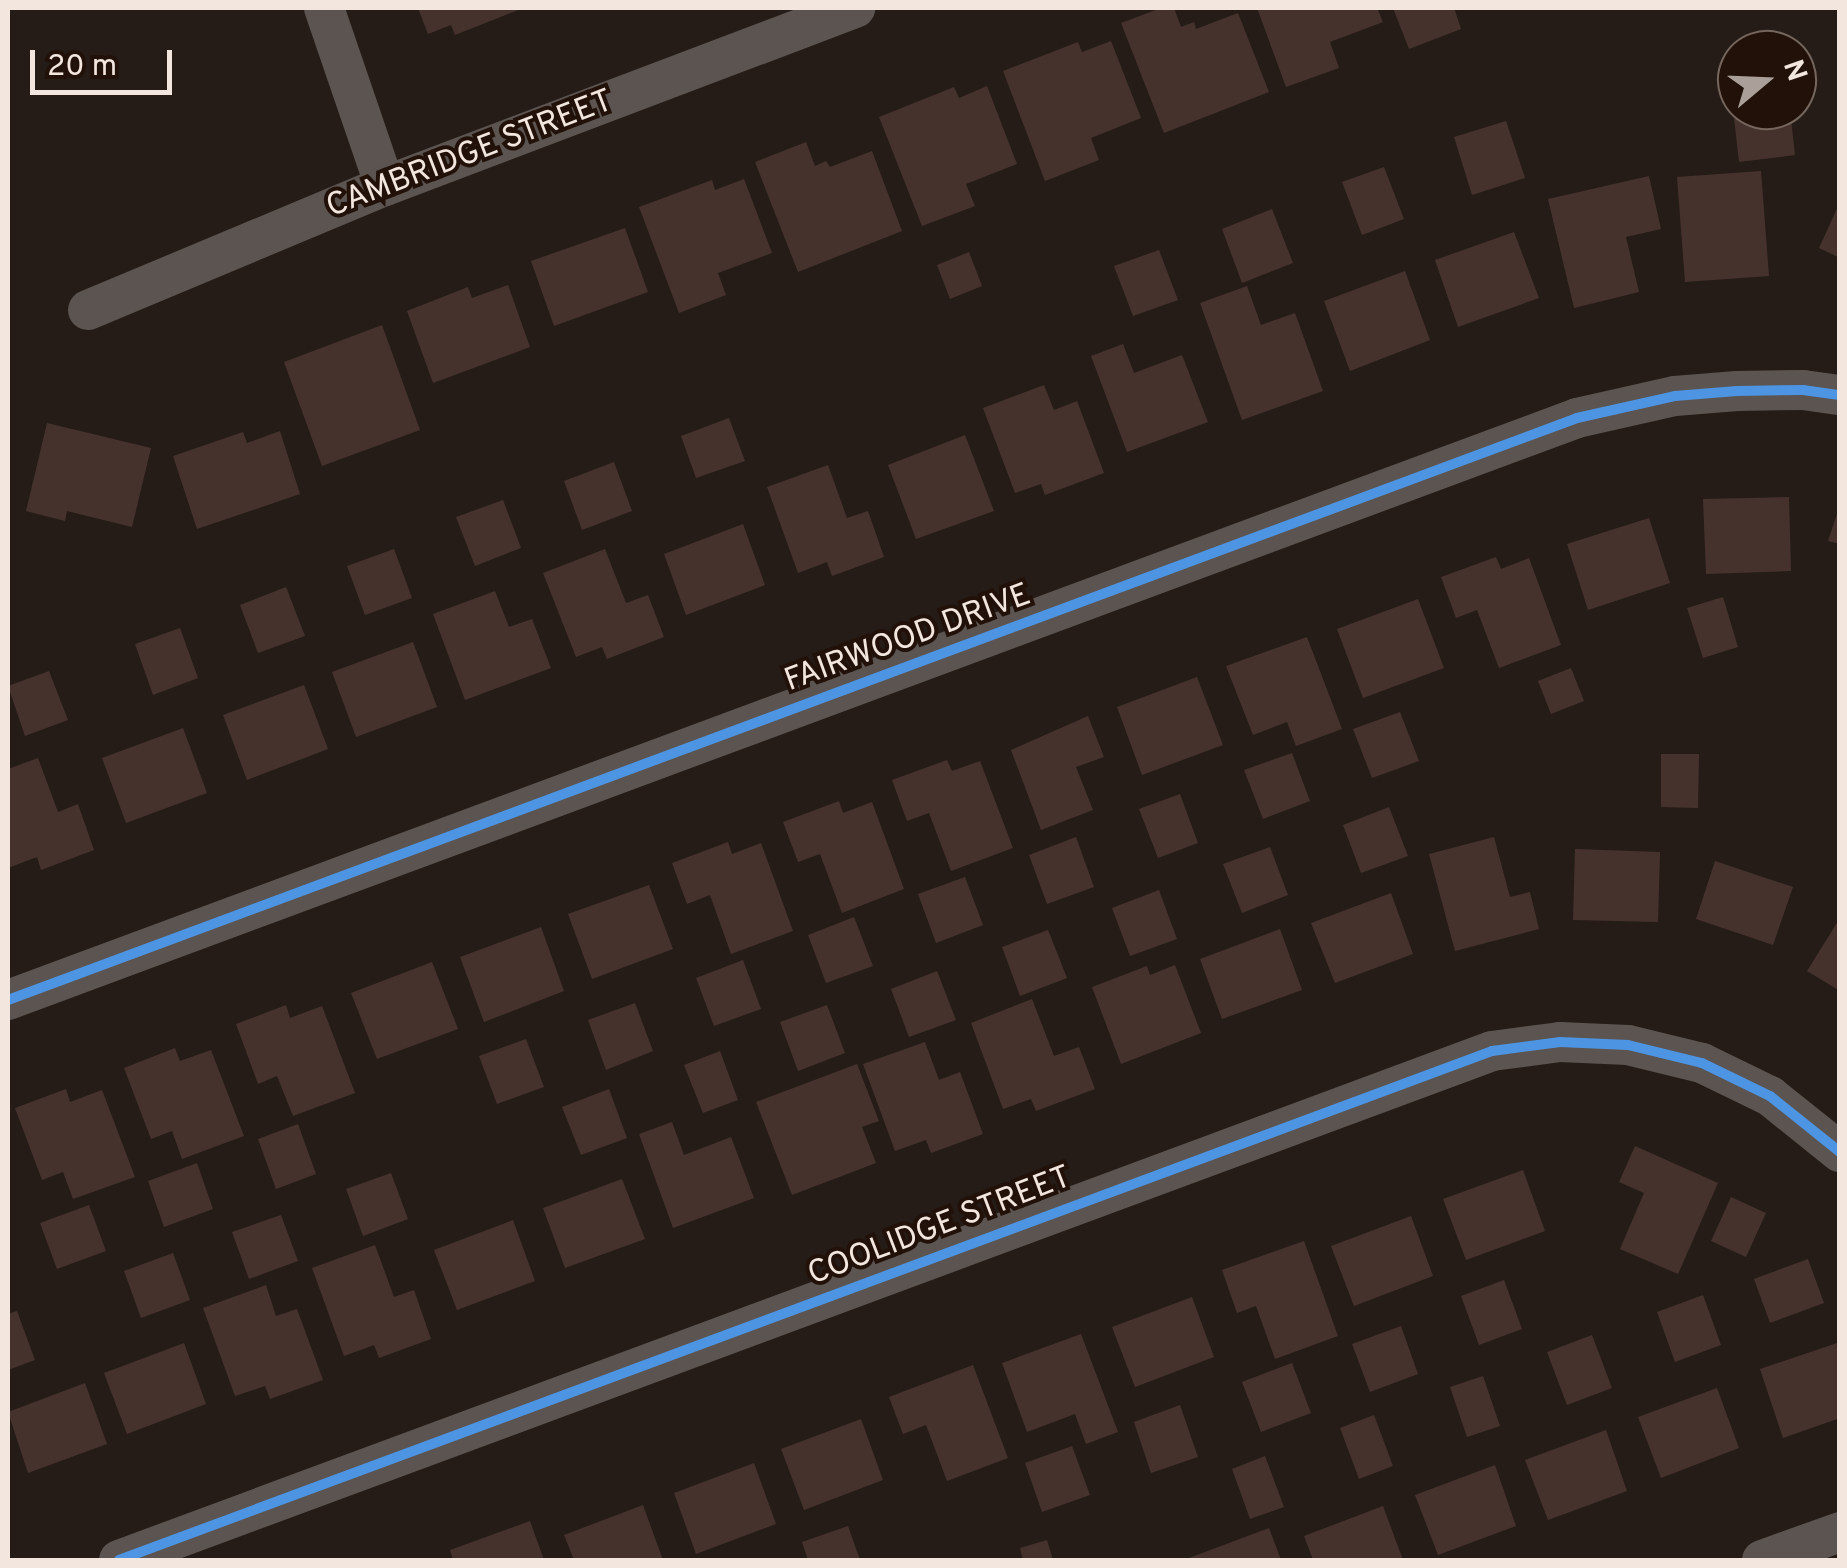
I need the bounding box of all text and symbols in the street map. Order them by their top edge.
scale bar [35,30,178,92]
north arrow [1717,30,1817,130]
text: 20 m [47,49,117,86]
text: N [1773,56,1814,86]
street label: CAMBRIDGE STREET [321,83,619,227]
street label: FAIRWOOD DRIVE [780,577,1036,701]
street label: COOLIDGE STREET [803,1159,1077,1295]

